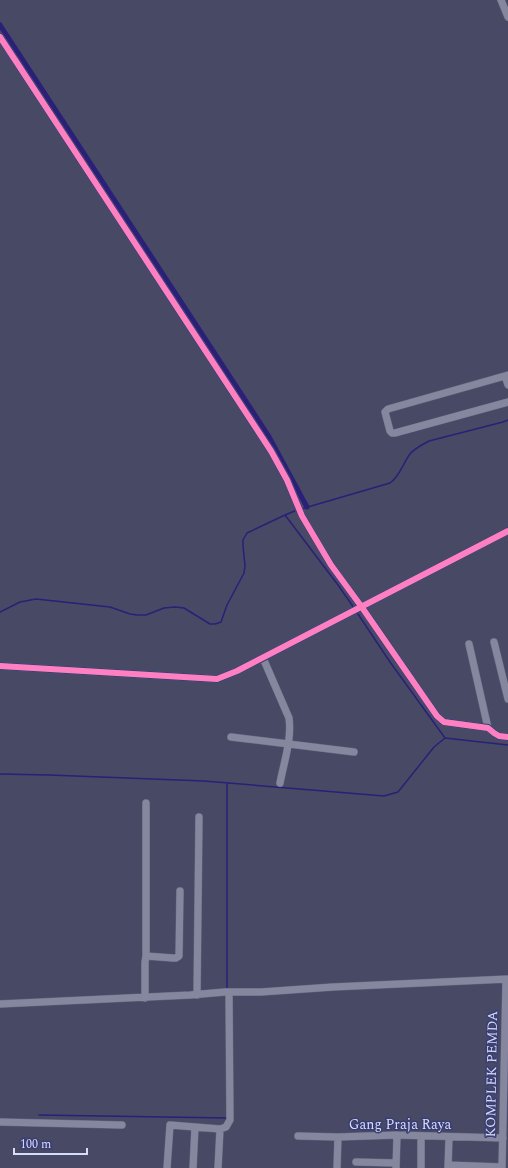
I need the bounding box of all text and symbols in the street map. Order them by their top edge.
street label: KOMPLEK PEMDA [480,1010,503,1138]
street label: Gang Praja Raya [349,1114,451,1135]
scale bar [14,1130,87,1156]
text: 100 m [20,1135,51,1154]

